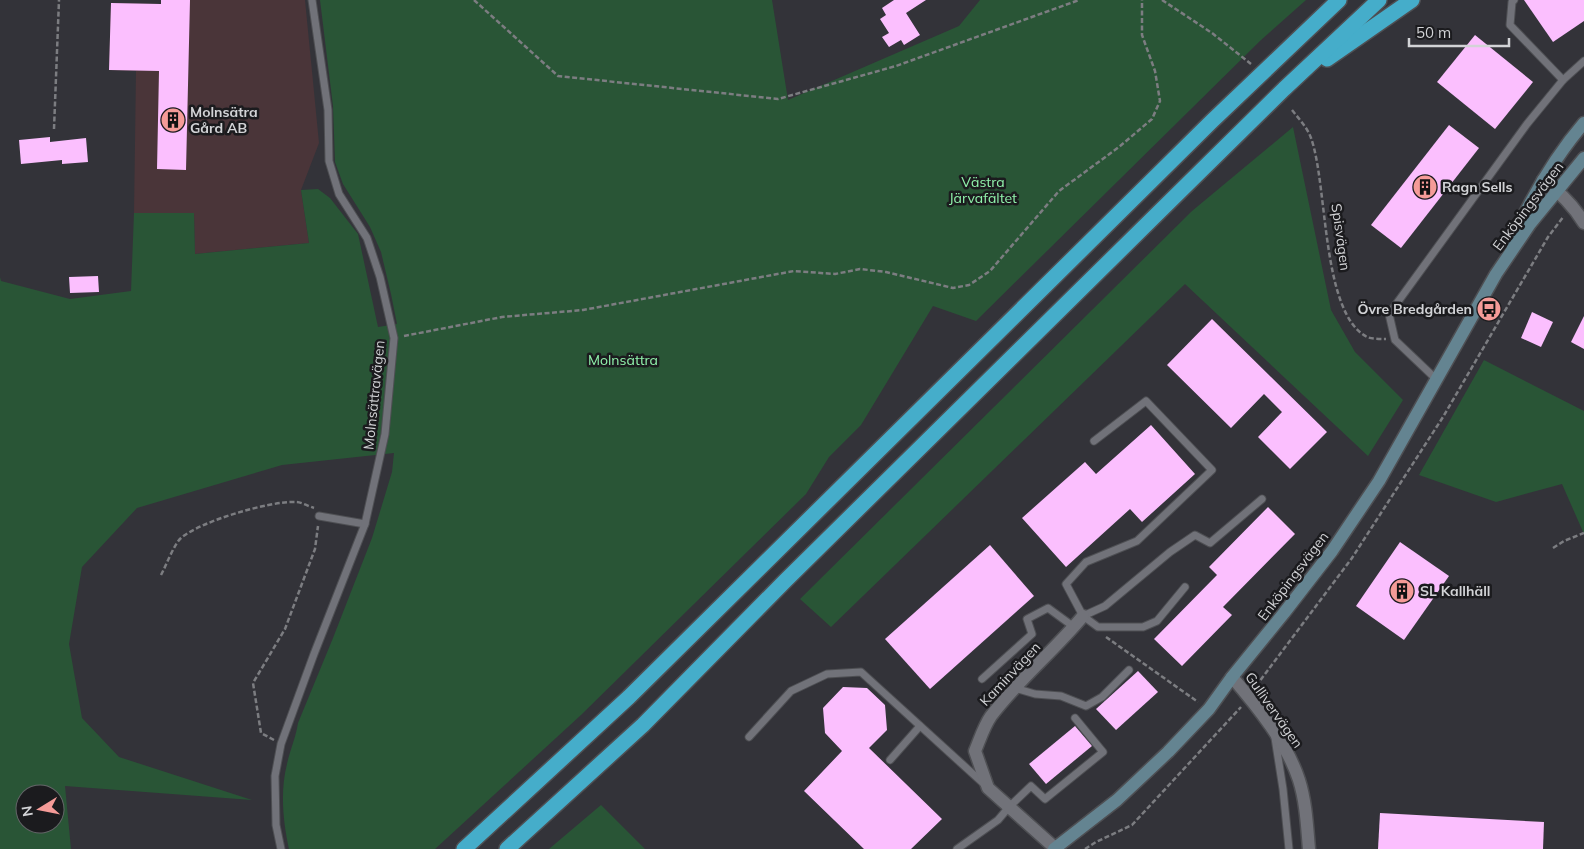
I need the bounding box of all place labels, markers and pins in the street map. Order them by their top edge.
place label: Molnsätra Gård AB [190,103,258,137]
building icon: Molnsätra Gård AB [160,107,186,133]
building icon: Ragn Sells [1412,174,1438,200]
place label: Ragn Sells [1442,178,1512,196]
bus stop icon: Övre Bredgården [1476,296,1502,322]
place label: Övre Bredgården [1357,300,1472,318]
building icon: SL Kallhäll [1389,578,1415,604]
place label: SL Kallhäll [1420,582,1490,600]

